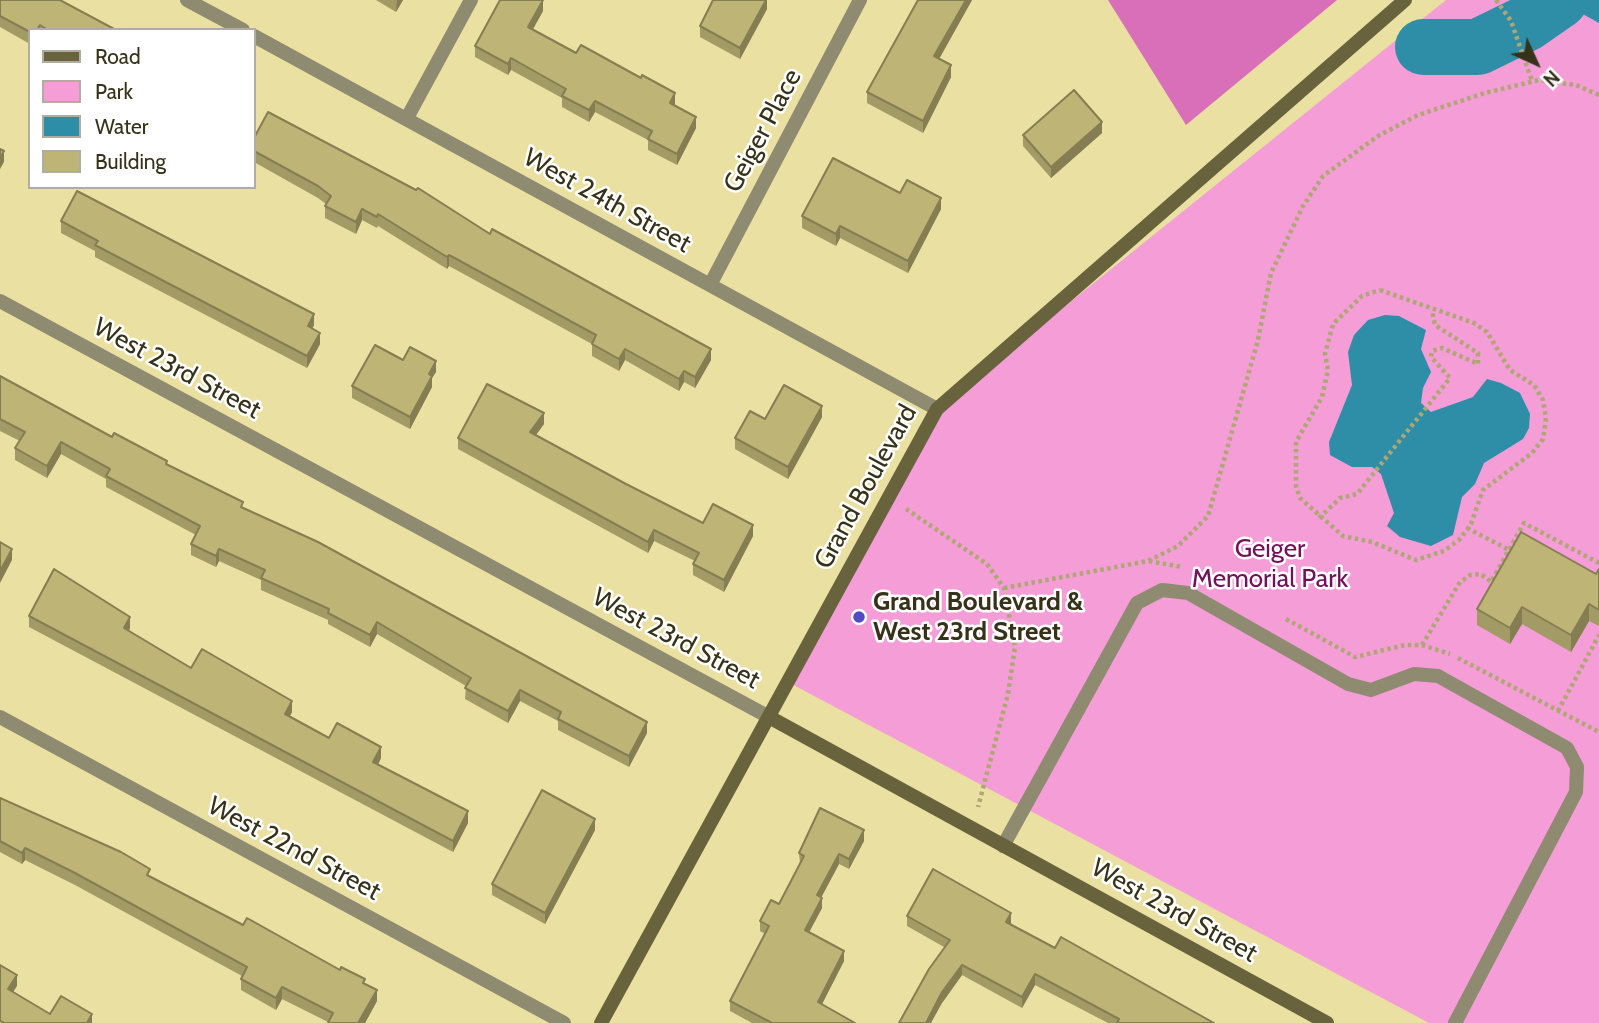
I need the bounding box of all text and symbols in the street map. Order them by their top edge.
legend [28,28,256,189]
north arrow [1501,28,1571,98]
text: Road [95,44,141,69]
street label: Geiger Place [718,64,808,198]
text: N [1538,65,1564,91]
text: Park [95,79,133,104]
text: Water [95,114,148,139]
street label: West 24th Street [518,142,696,260]
text: Building [95,149,166,174]
street label: West 23rd Street [88,312,266,426]
street label: Grand Boulevard [808,400,924,574]
park label: Geiger Memorial Park [1192,533,1348,594]
street label: West 23rd Street [587,582,765,696]
place label: Grand Boulevard & West 23rd Street [873,586,1083,648]
marker: Grand Boulevard & West 23rd Street [851,609,867,625]
street label: West 22nd Street [202,790,386,908]
street label: West 23rd Street [1086,853,1262,969]

